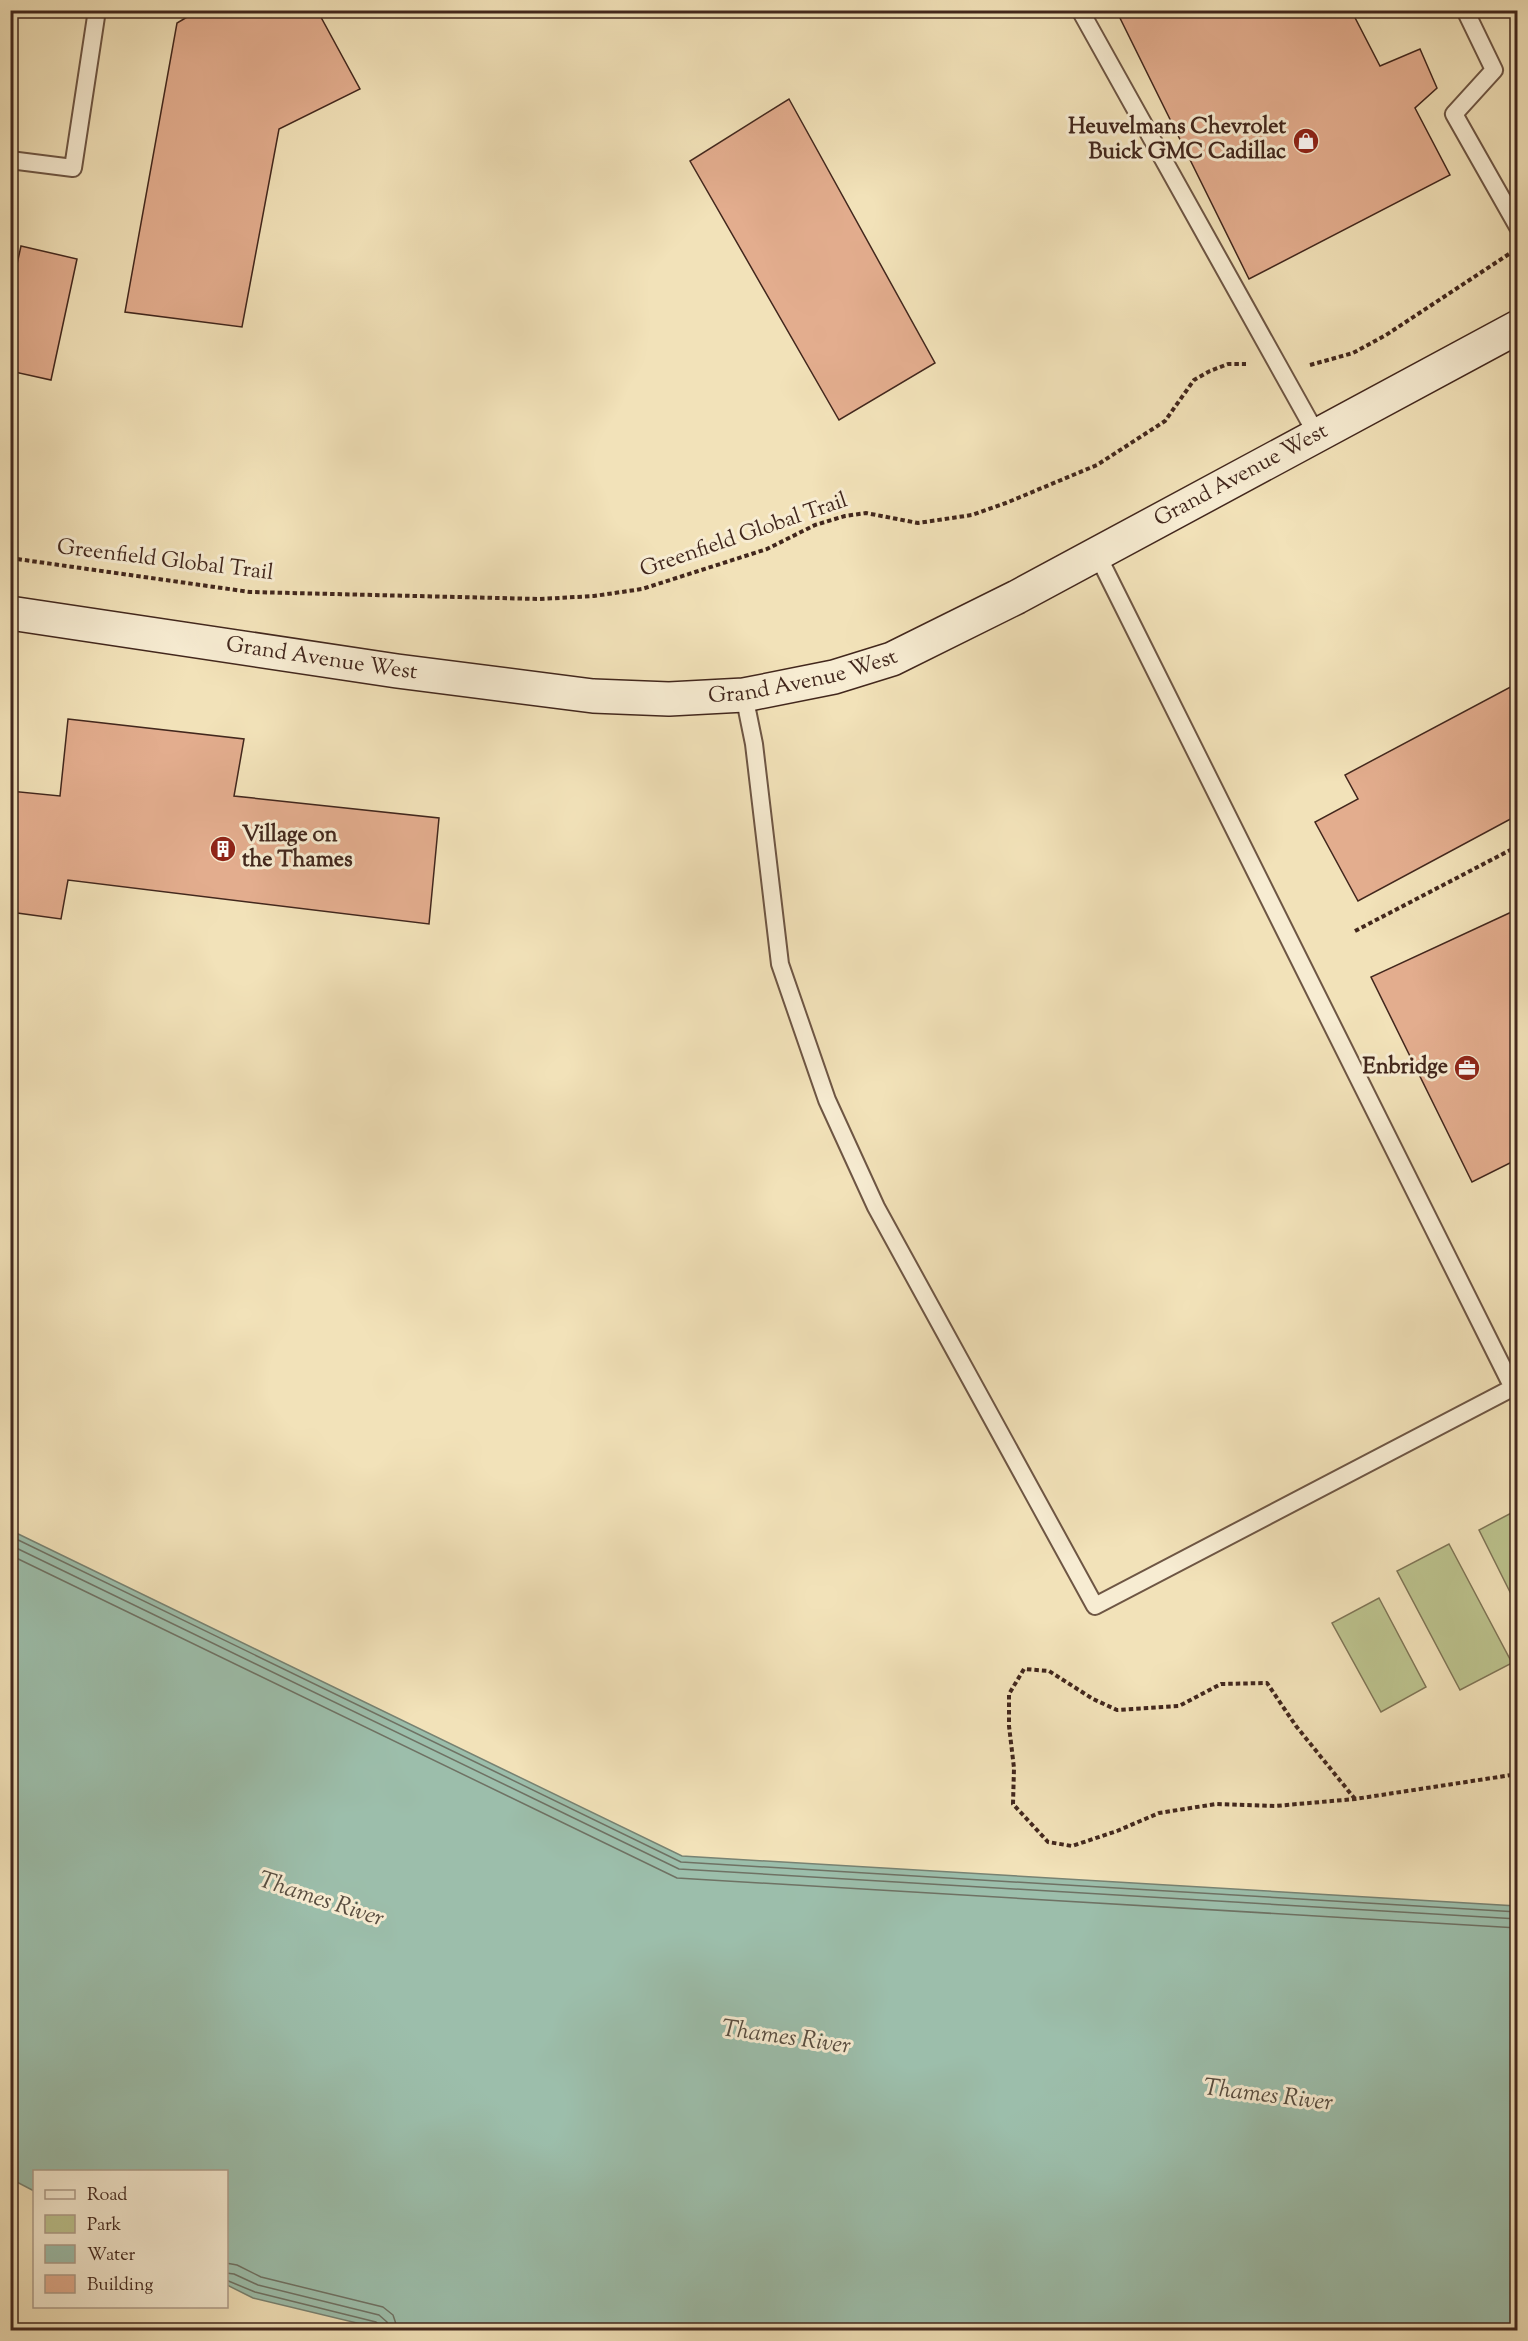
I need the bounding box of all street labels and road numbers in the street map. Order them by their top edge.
street label: Grand Avenue West [1149,416,1334,536]
street label: Greenfield Global Trail [636,485,852,587]
street label: Greenfield Global Trail [55,532,275,590]
street label: Grand Avenue West [224,630,420,690]
street label: Grand Avenue West [707,642,904,713]

